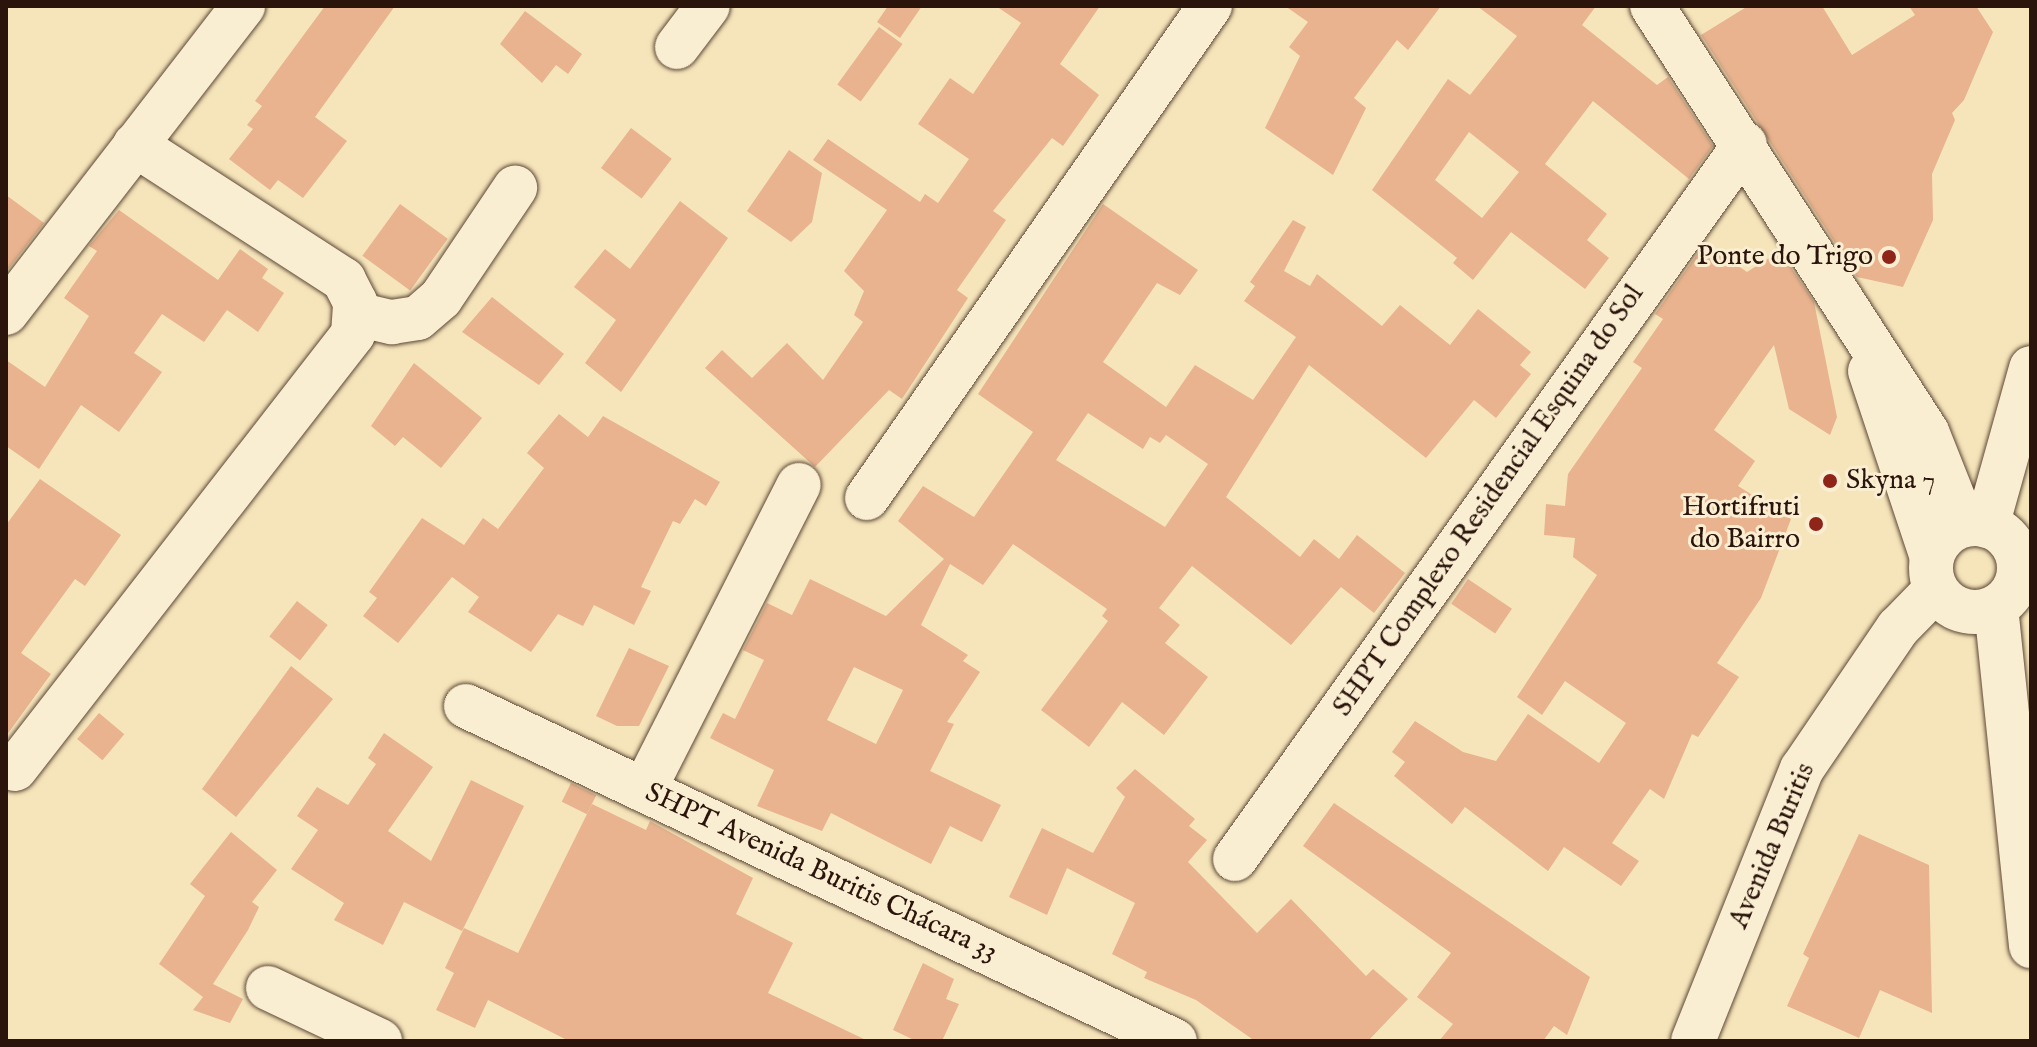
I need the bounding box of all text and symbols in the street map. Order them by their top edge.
place label: Ponte do Trigo [1697,240,1873,274]
marker: Ponte do Trigo [1880,248,1898,266]
street label: SHPT Complexo Residencial Esquina do Sol [1326,279,1652,723]
place label: Skyna 7 [1846,464,1935,498]
marker: Skyna 7 [1821,472,1839,490]
place label: Hortifruti do Bairro [1682,491,1800,557]
marker: Hortifruti do Bairro [1807,515,1825,533]
street label: Avenida Buritis [1723,758,1823,934]
street label: SHPT Avenida Buritis Chácara 33 [640,776,1002,970]

